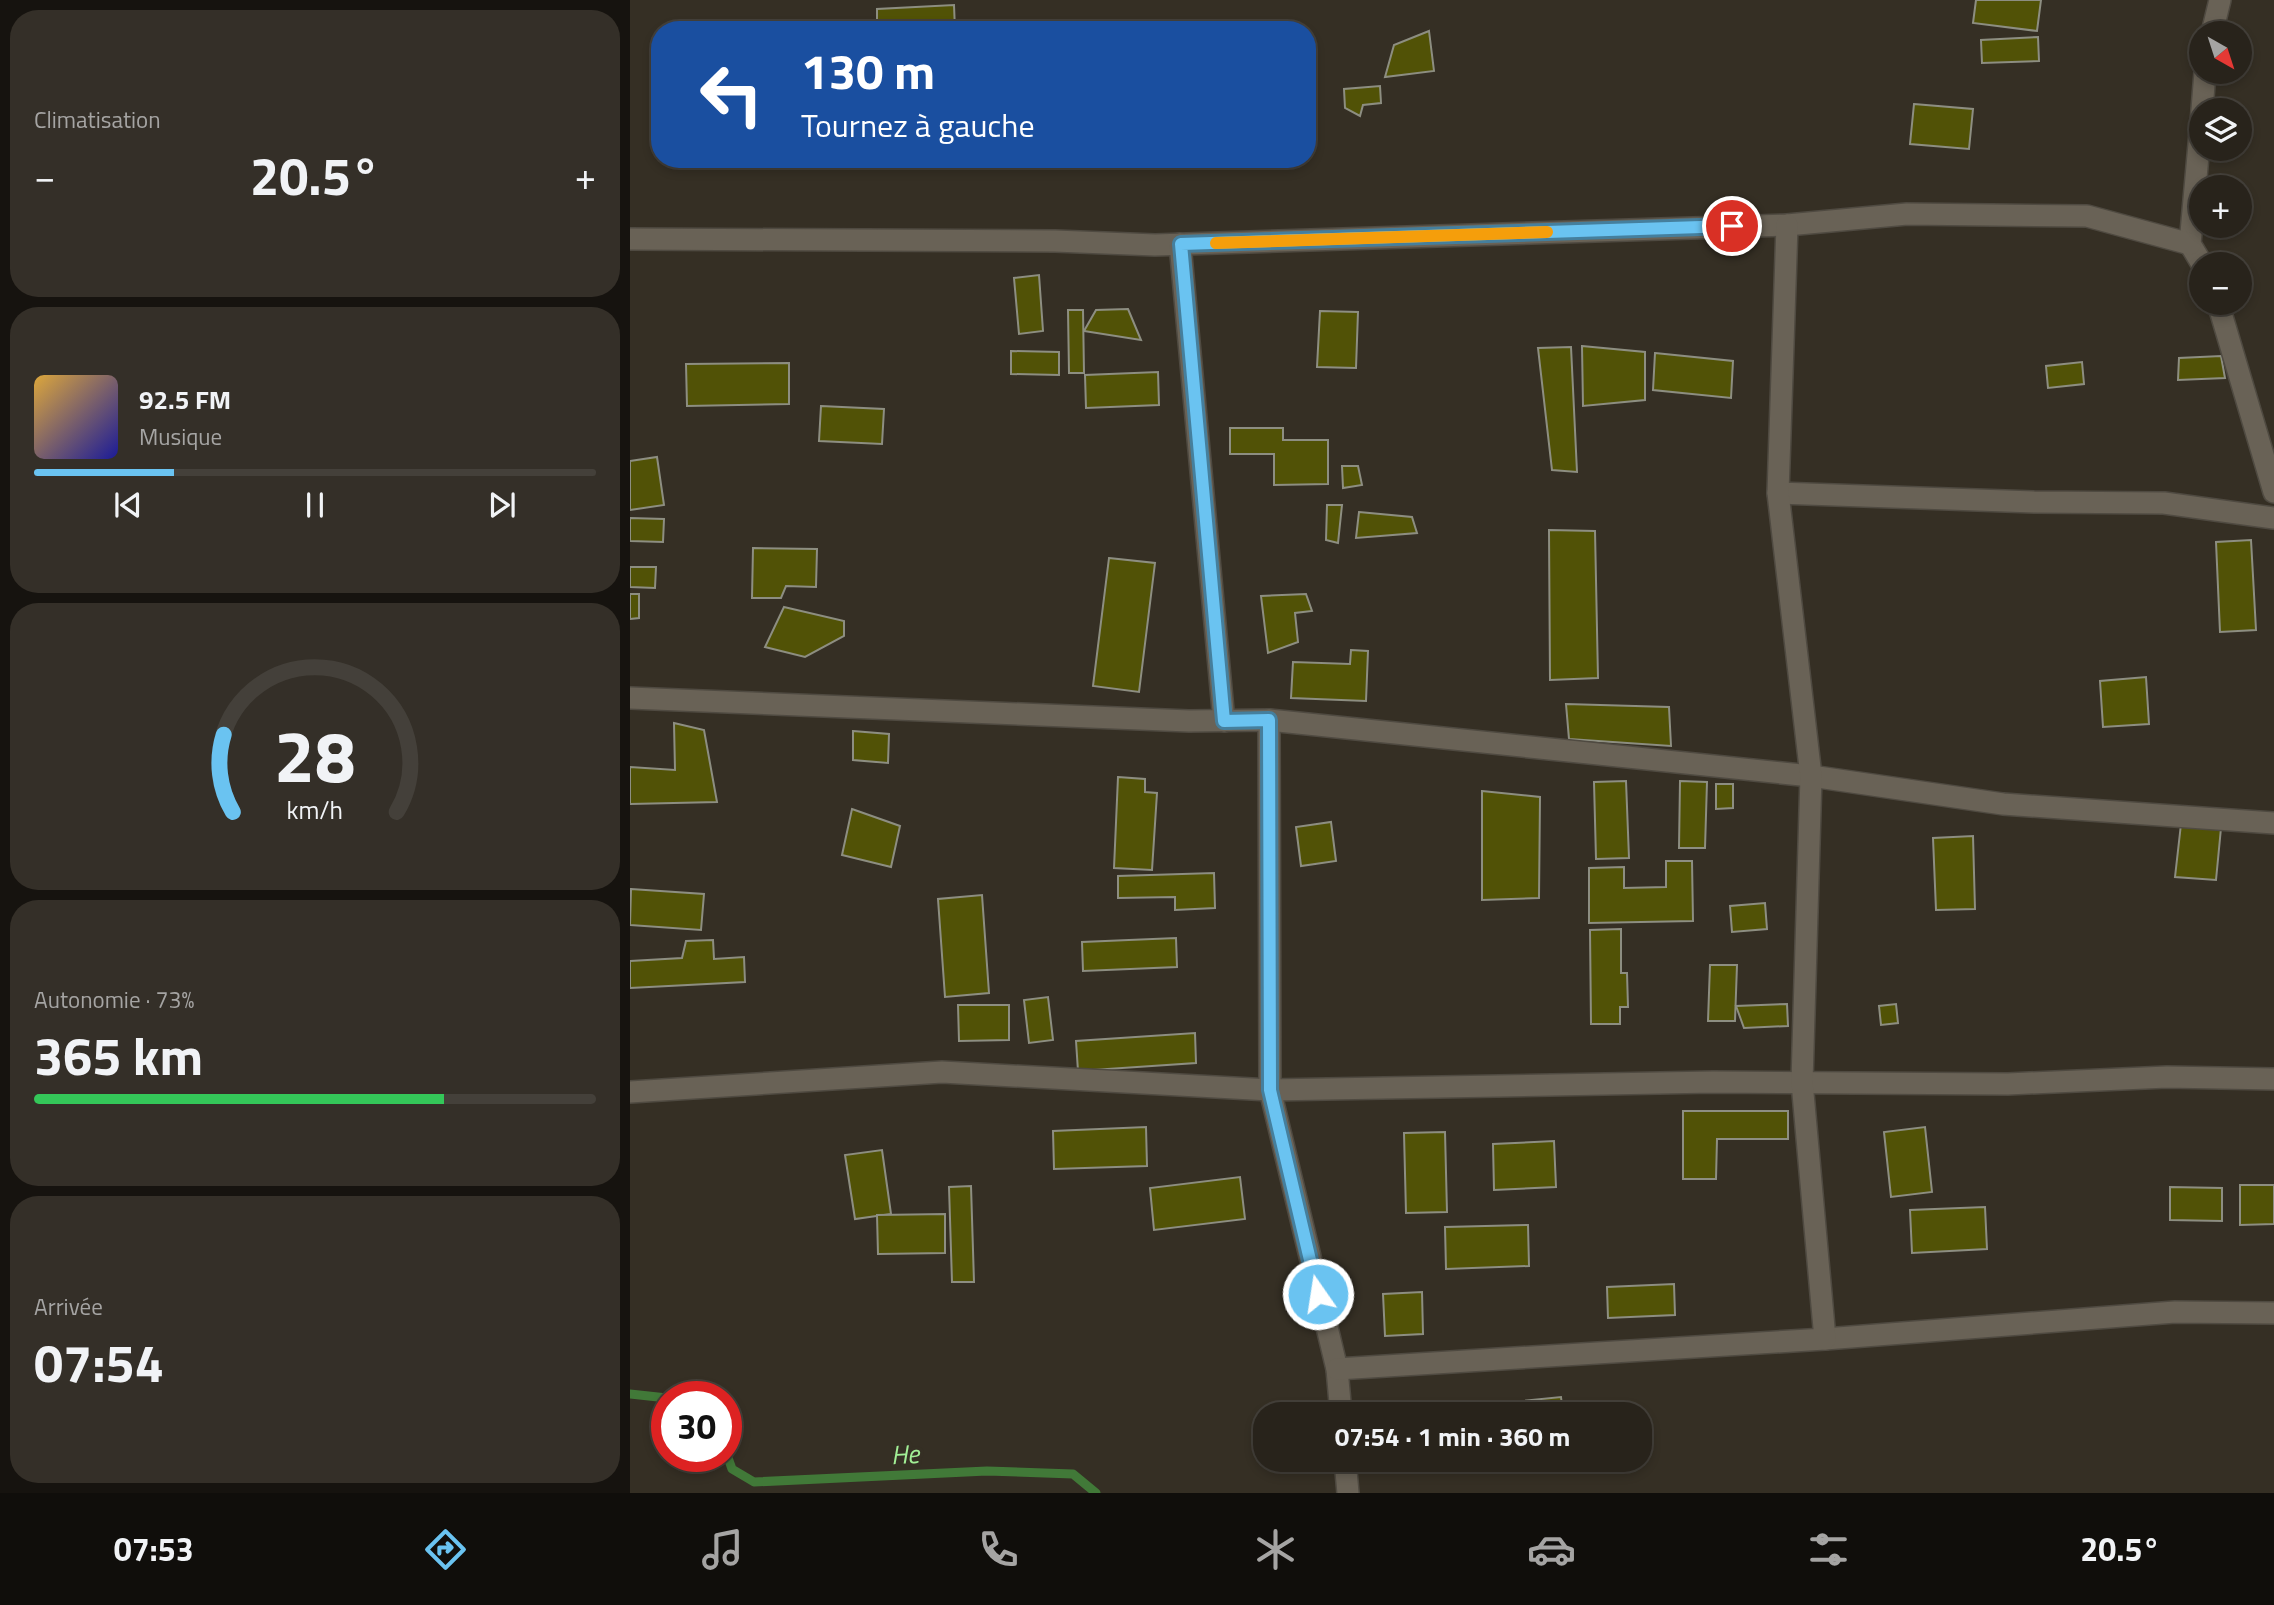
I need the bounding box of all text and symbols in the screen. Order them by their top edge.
north arrow [2189,21,2252,84]
map controls [2189,21,2252,315]
text: 130 m [801,33,935,108]
icon: left [686,49,777,140]
button: layers [2189,98,2252,161]
text: Tournez à gauche [801,101,1035,149]
text: Climatisation [34,102,161,137]
text: 20.5° [250,136,380,215]
text: − [34,147,55,205]
text: + [575,147,596,205]
button: + [2189,175,2252,238]
pin [1702,196,1762,256]
icon: arrive [1713,207,1751,245]
button: − [2189,252,2252,315]
text: 92.5 FM [139,380,231,419]
text: Musique [139,419,222,454]
icon: previous [109,486,147,524]
icon: pause [296,486,334,524]
icon: next [483,486,521,524]
text: 28 [274,701,356,811]
text: km/h [287,791,343,829]
text: Autonomie · 73% [34,982,194,1017]
text: 365 km [34,1016,203,1095]
position arrow [1281,1257,1355,1331]
text: Arrivée [34,1289,103,1324]
text: 07:54 [34,1323,164,1402]
speed limit sign: 30 [651,1381,742,1472]
text: 07:54 · 1 min · 360 m [1335,1417,1570,1456]
water label: He [890,1434,922,1474]
text: 07:53 [114,1525,194,1573]
icon: directions [421,1525,470,1574]
icon: music [698,1525,747,1574]
icon: phone [974,1525,1023,1574]
icon: climate [1251,1525,1300,1574]
icon: car [1527,1525,1576,1574]
icon: filters [1804,1525,1853,1574]
text: 20.5° [2080,1525,2160,1573]

